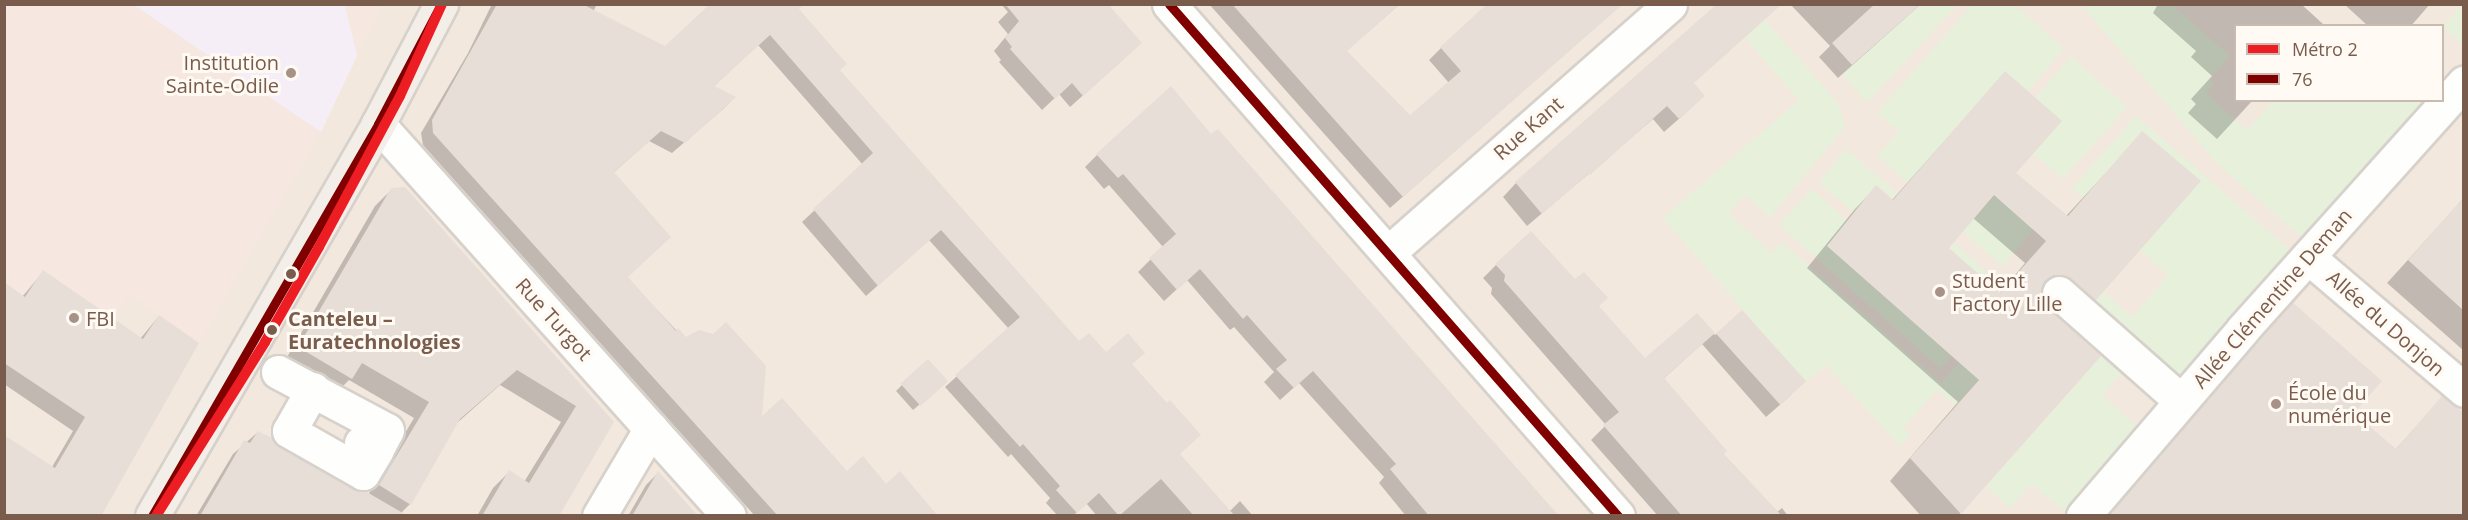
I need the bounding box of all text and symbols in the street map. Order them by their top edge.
legend [2234,24,2444,102]
text: Métro 2 [2292,37,2358,61]
place label: Institution Sainte-Odile [166,50,279,97]
marker: Institution Sainte-Odile [284,66,298,80]
text: 76 [2292,67,2313,91]
street label: Rue Kant [1489,91,1567,165]
street label: Allée Clémentine Deman [2188,203,2356,393]
street label: Allée du Donjon [2322,265,2450,381]
unlabelled marker [285,268,297,280]
place label: Student Factory Lille [1952,268,2062,315]
street label: Rue Turgot [511,273,597,365]
marker: Student Factory Lille [1933,285,1947,299]
place label: FBI [86,306,115,330]
place label: Canteleu – Euratechnologies [288,306,461,353]
marker: FBI [67,311,81,325]
marker: Canteleu – Euratechnologies [261,319,283,341]
place label: École du numérique [2288,380,2391,427]
marker: École du numérique [2269,397,2283,411]

